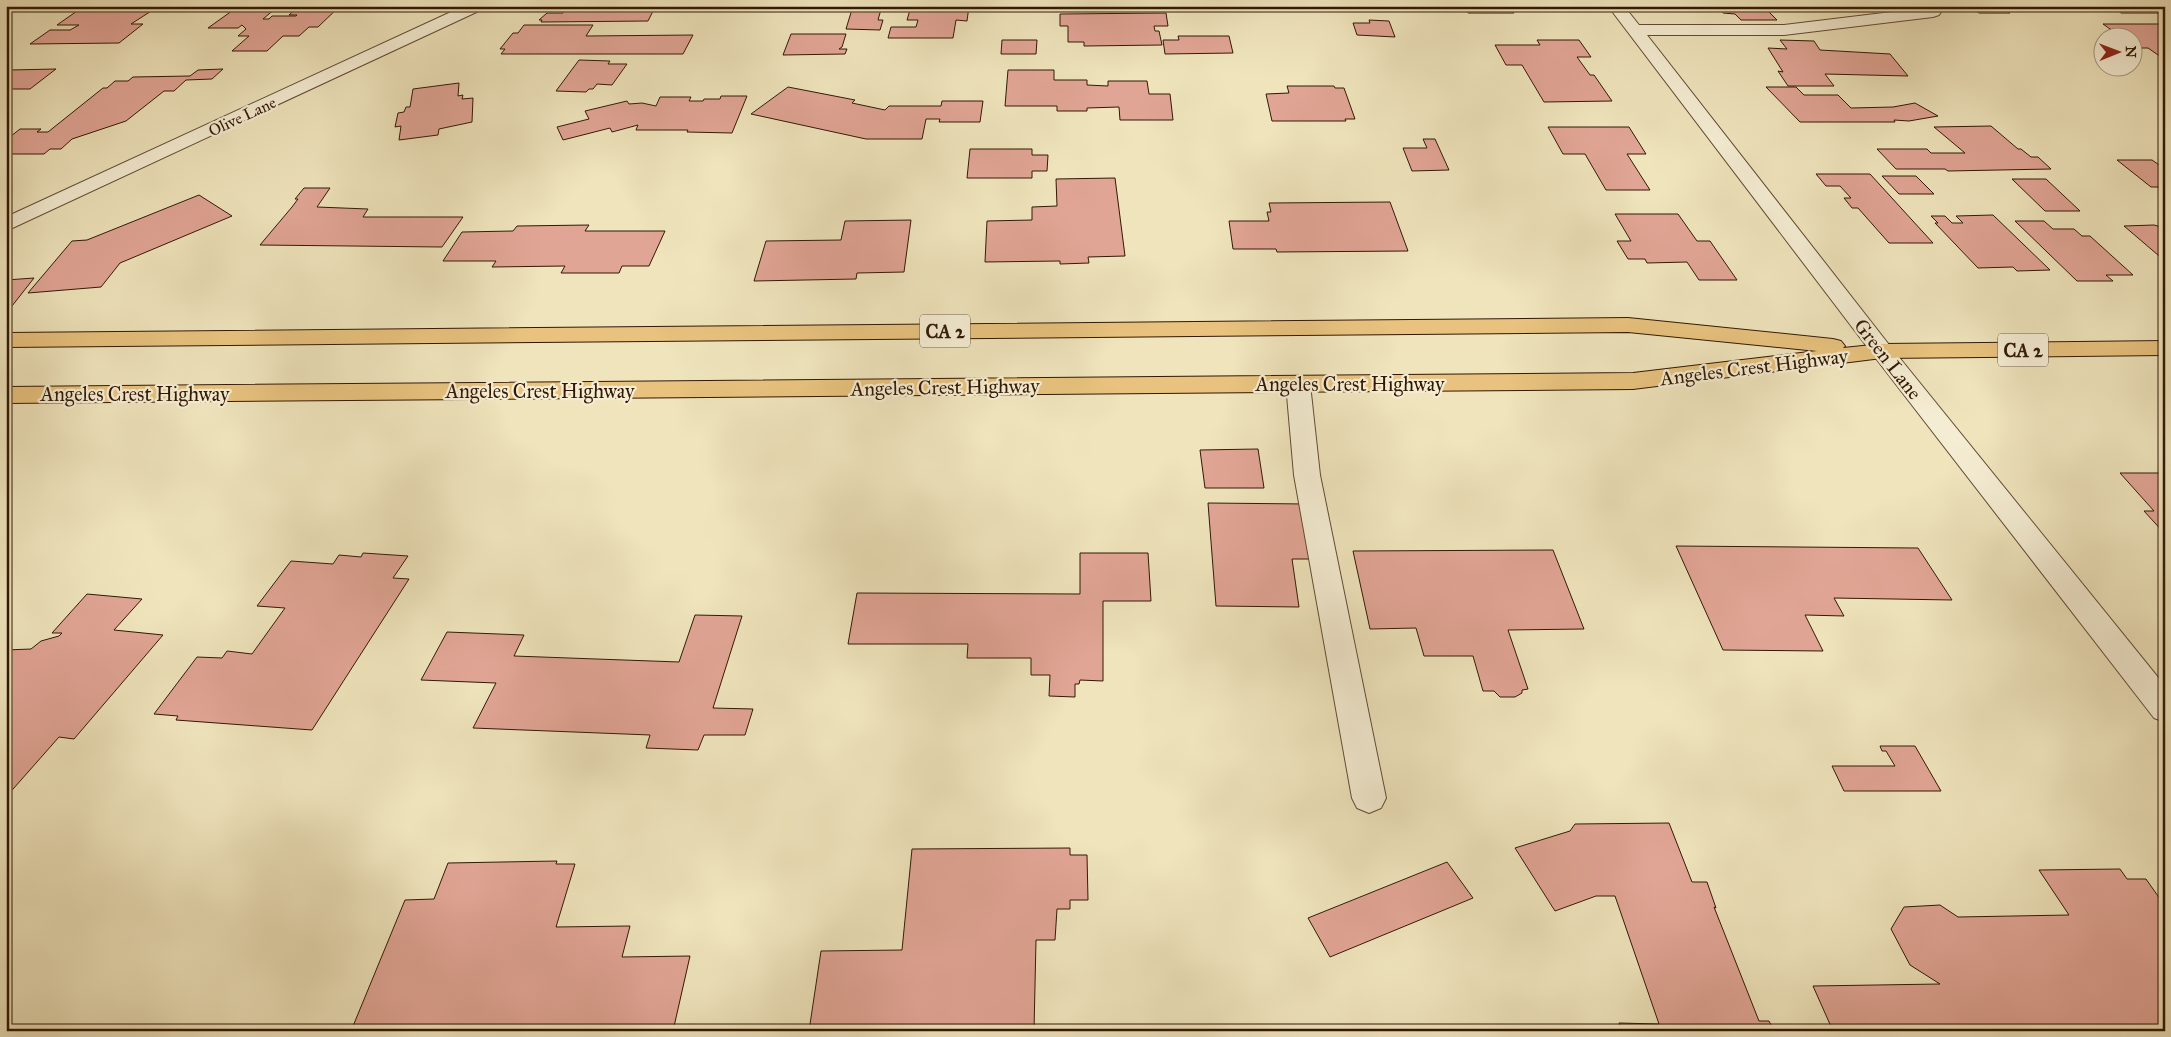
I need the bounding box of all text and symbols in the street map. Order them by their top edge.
north arrow [2094,28,2144,78]
text: N [2122,46,2139,58]
street label: Olive Lane [205,92,279,140]
road number: CA 2 [920,314,970,348]
street label: Green Lane [1849,314,1927,404]
road number: CA 2 [1998,334,2048,366]
street label: Angeles Crest Highway [1658,344,1850,392]
street label: Angeles Crest Highway [1255,372,1445,397]
street label: Angeles Crest Highway [849,373,1040,402]
street label: Angeles Crest Highway [445,379,635,404]
street label: Angeles Crest Highway [40,382,230,407]

